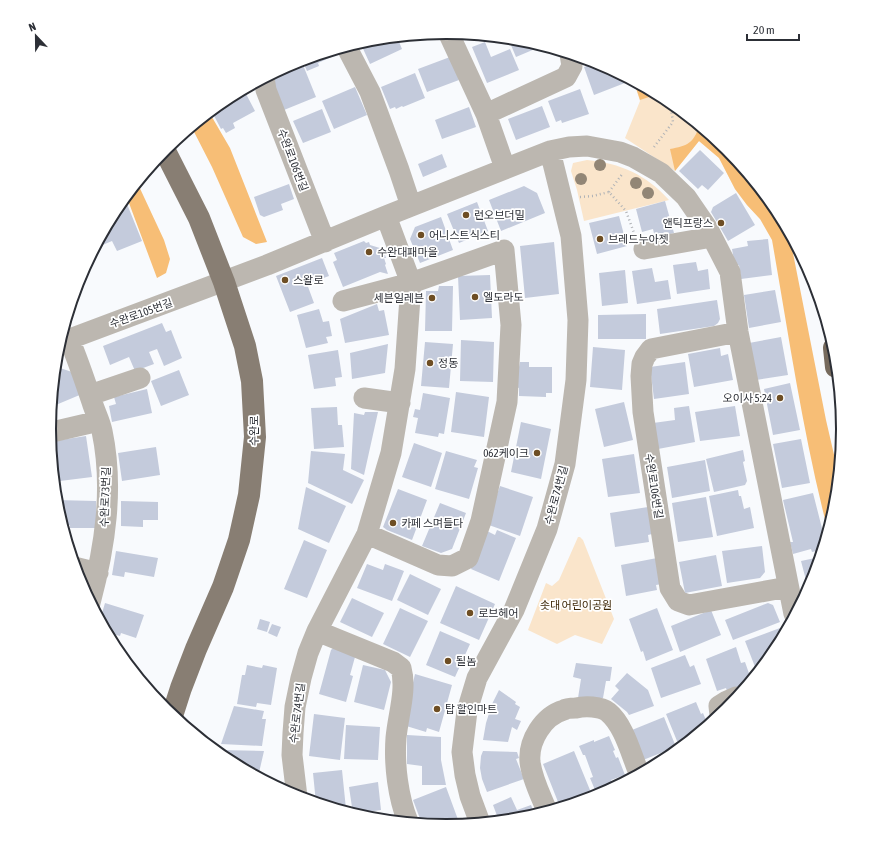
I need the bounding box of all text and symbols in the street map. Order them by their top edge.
north arrow [16,16,56,56]
scale bar [747,16,799,42]
text: N [27,20,38,34]
text: 20 m [753,23,775,37]
street label: 수완로106번길 [276,127,310,193]
place label: 런오브더밀 [474,209,525,221]
marker: 런오브더밀 [461,210,471,220]
place label: 앤틱프랑스 [662,217,713,229]
marker: 앤틱프랑스 [716,218,726,228]
place label: 어니스트식스티 [429,229,500,241]
marker: 어니스트식스티 [416,230,426,240]
place label: 브레드누아젯 [608,233,669,245]
marker: 브레드누아젯 [595,234,605,244]
place label: 수완대패마을 [377,246,438,258]
marker: 수완대패마을 [364,247,374,257]
place label: 스왈로 [293,274,323,286]
marker: 스왈로 [280,275,290,285]
place label: 엘도라도 [483,291,523,303]
place label: 세븐일레븐 [373,292,424,304]
marker: 엘도라도 [470,292,480,302]
marker: 세븐일레븐 [427,293,437,303]
street label: 수완로105번길 [108,296,174,330]
place label: 정동 [438,357,458,369]
marker: 정동 [425,358,435,368]
place label: 오이사 5:24 [723,392,772,404]
marker: 오이사 5:24 [775,393,785,403]
street label: 수완로 [248,416,260,446]
place label: 062케이크 [483,447,529,459]
marker: 062케이크 [532,448,542,458]
street label: 수완로106번길 [643,452,665,520]
street label: 수완로74번길 [542,464,570,526]
street label: 수완로73번길 [98,466,112,528]
place label: 카페 스며들다 [401,517,463,529]
marker: 카페 스며들다 [388,518,398,528]
park label: 솟대 어린이공원 [540,599,612,611]
place label: 로브헤어 [478,607,518,619]
marker: 로브헤어 [465,608,475,618]
place label: 될놈 [456,655,476,667]
marker: 될놈 [443,656,453,666]
street label: 수완로74번길 [287,682,307,744]
place label: 탑 할인마트 [445,703,497,715]
marker: 탑 할인마트 [432,704,442,714]

